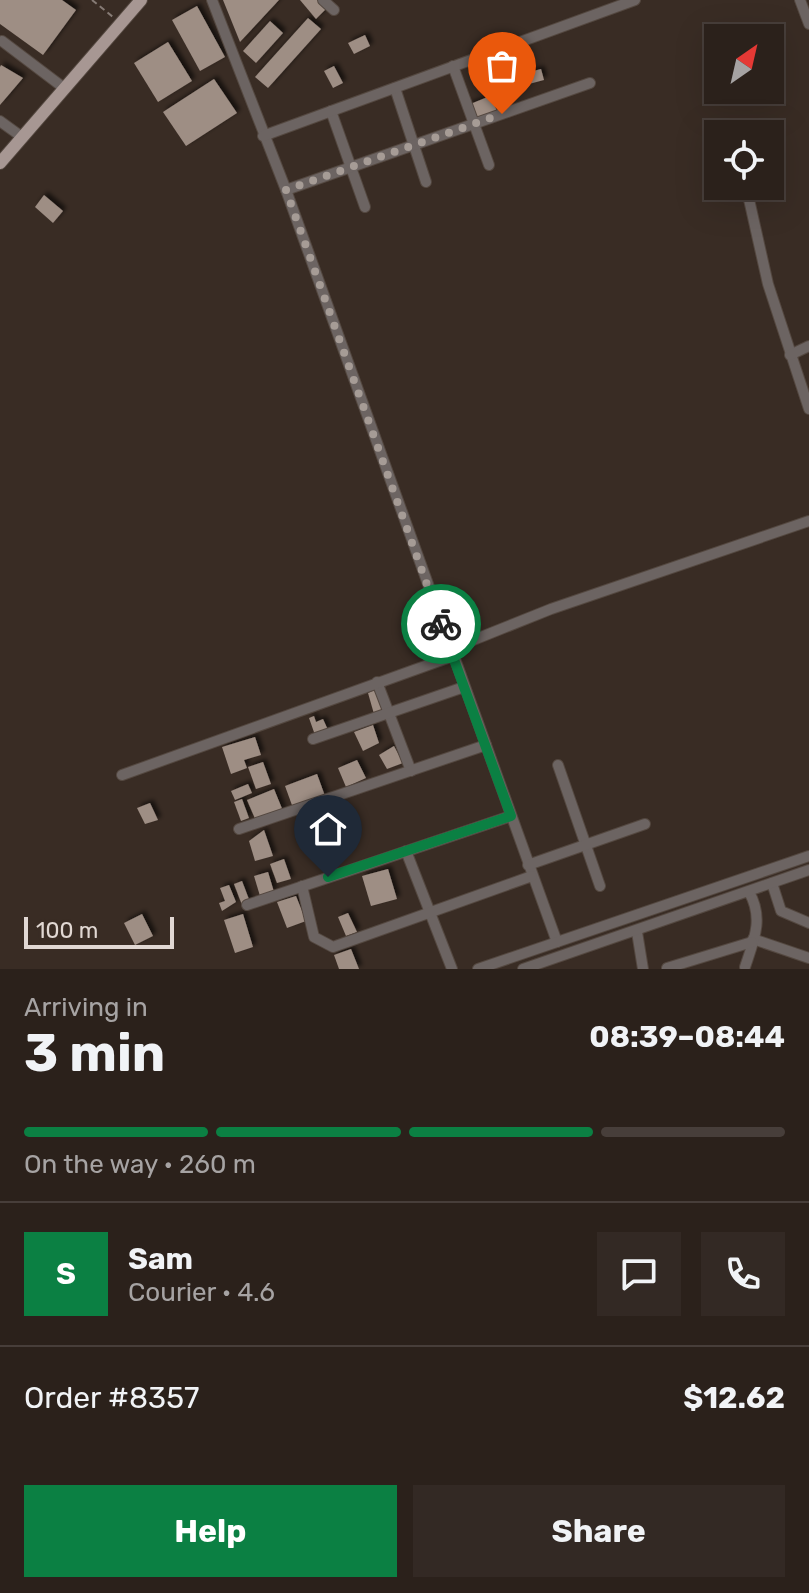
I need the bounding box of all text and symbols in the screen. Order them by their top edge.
north arrow [704,24,784,104]
map controls [704,24,784,200]
pin [468,32,536,114]
icon: bag [480,44,524,88]
button: locate [704,120,784,200]
courier [401,584,481,664]
icon: bike [419,602,463,646]
pin [294,795,362,877]
icon: home [306,807,350,851]
scale bar [24,913,174,949]
text: 100 m [36,917,98,944]
text: Arriving in [24,992,148,1023]
text: 08:39–08:44 [589,1019,785,1055]
text: 3 min [24,1022,165,1084]
text: On the way · 260 m [24,1149,256,1180]
button: chat [597,1232,681,1316]
button: phone [701,1232,785,1316]
text: Sam [128,1241,193,1277]
text: S [56,1256,76,1292]
text: Courier · 4.6 [128,1277,275,1308]
text: Order #8357 [24,1380,199,1416]
text: $12.62 [683,1380,785,1416]
button: Help [24,1485,397,1577]
button: Share [413,1485,785,1577]

